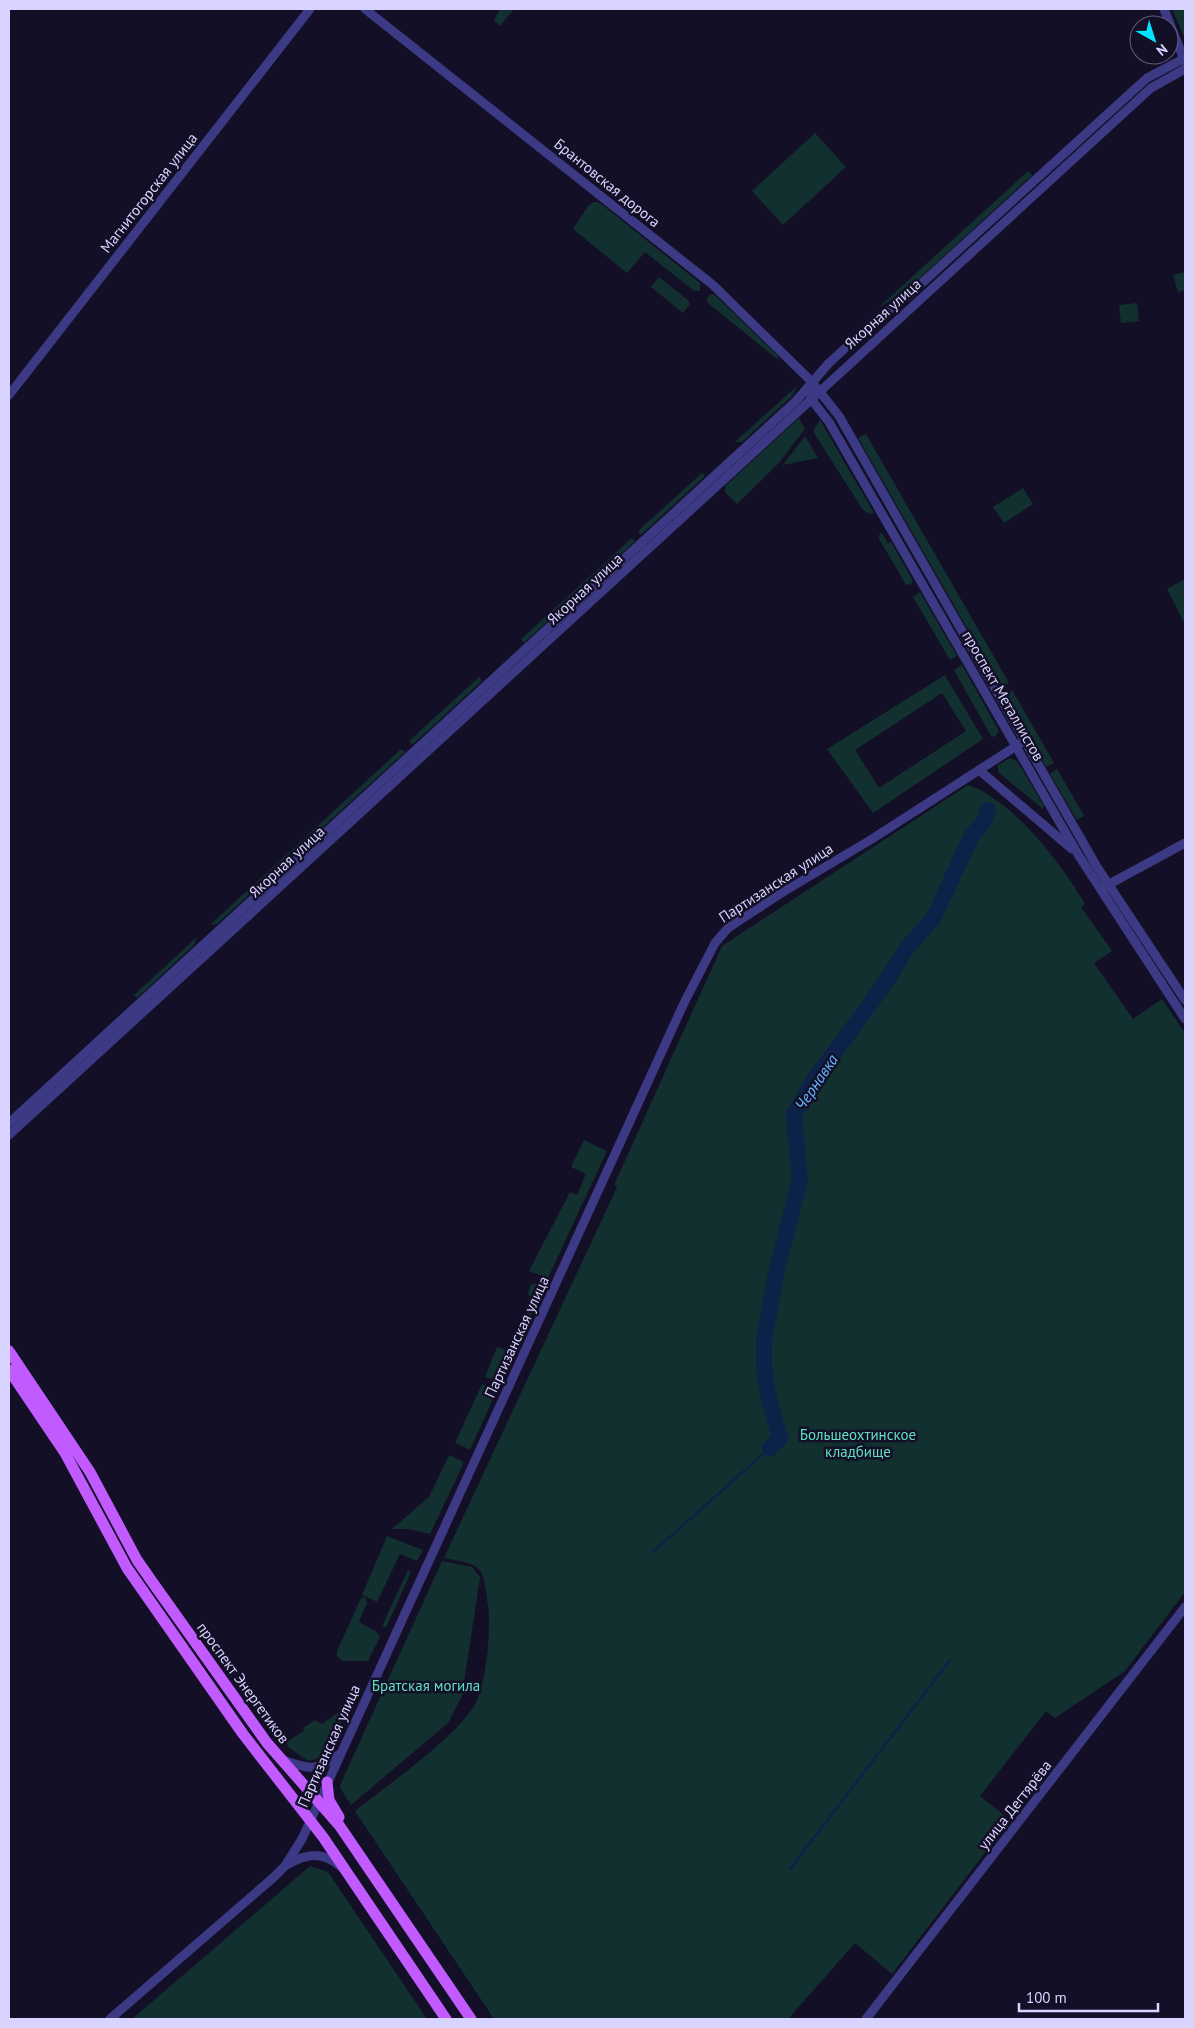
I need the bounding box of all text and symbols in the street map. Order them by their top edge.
north arrow [1129,15,1179,65]
text: N [1153,40,1171,60]
street label: Магнитогорская улица [96,129,201,256]
street label: Брантовская дорога [550,134,664,231]
street label: Якорная улица [840,274,925,353]
street label: Якорная улица [543,549,626,629]
street label: проспект Металлистов [958,627,1048,764]
street label: Якорная улица [245,822,328,902]
street label: Партизанская улица [715,839,836,927]
water label: Чернавка [790,1050,842,1114]
street label: Партизанская улица [480,1273,553,1401]
park label: Большеохтинское кладбище [800,1425,916,1461]
street label: проспект Энергетиков [193,1618,294,1747]
park label: Братская могила [372,1676,480,1695]
street label: Партизанская улица [293,1682,364,1810]
street label: улица Дегтярёва [974,1756,1056,1853]
scale bar [1019,1980,1158,2012]
text: 100 m [1026,1988,1067,2007]

